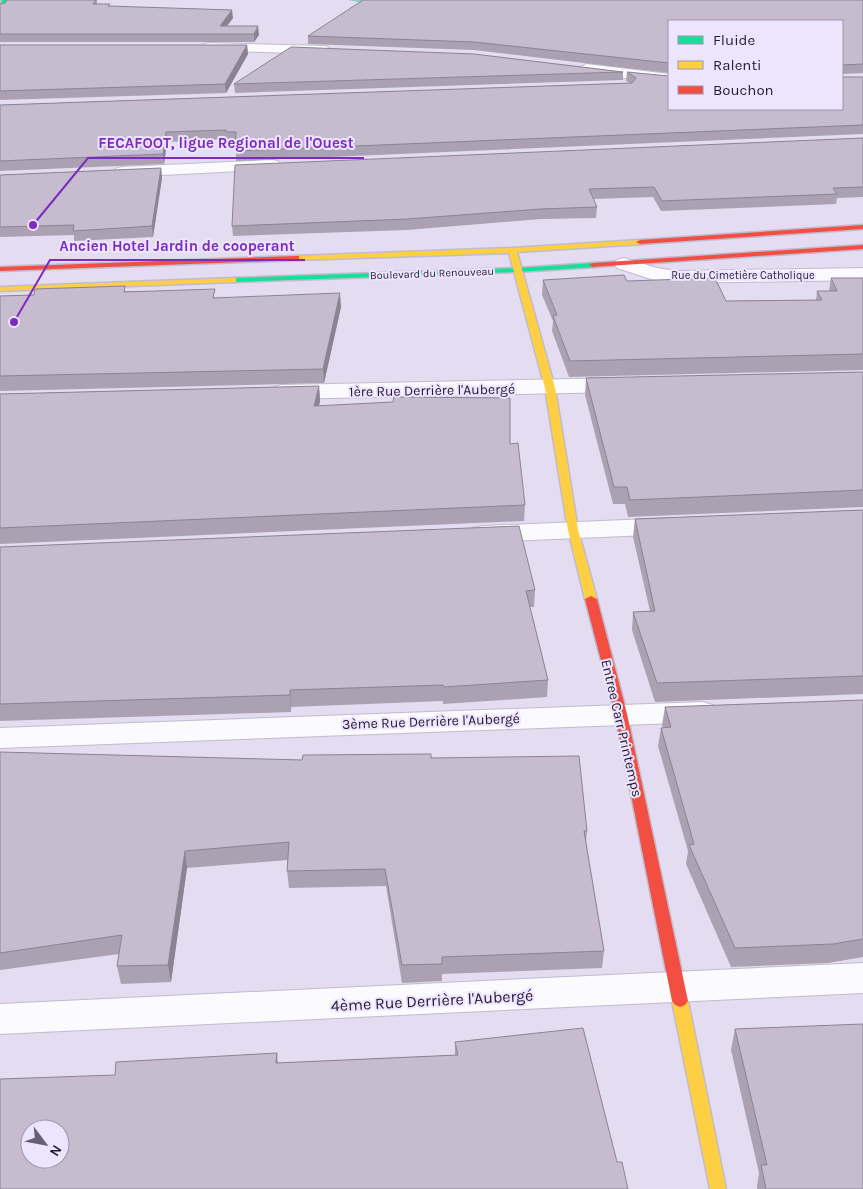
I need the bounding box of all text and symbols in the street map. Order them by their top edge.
legend [668,20,843,110]
text: Fluide [713,31,755,49]
text: Ralenti [713,56,762,74]
text: Bouchon [713,81,774,99]
callout: FECAFOOT, ligue Regional de l'Ouest [88,128,364,158]
text: FECAFOOT, ligue Regional de l'Ouest [98,134,354,152]
callout: Ancien Hotel Jardin de cooperant [50,230,305,260]
text: Ancien Hotel Jardin de cooperant [59,237,295,255]
street label: Boulevard du Renouveau [370,265,494,282]
street label: Rue du Cimetière Catholique [671,269,815,282]
street label: 1ère Rue Derrière l'Aubergé [349,381,515,400]
street label: Entree Carr Printemps [597,658,646,799]
street label: 3ème Rue Derrière l'Aubergé [342,710,520,733]
street label: 4ème Rue Derrière l'Aubergé [330,986,534,1015]
north arrow [20,1119,70,1169]
text: N [46,1142,65,1159]

